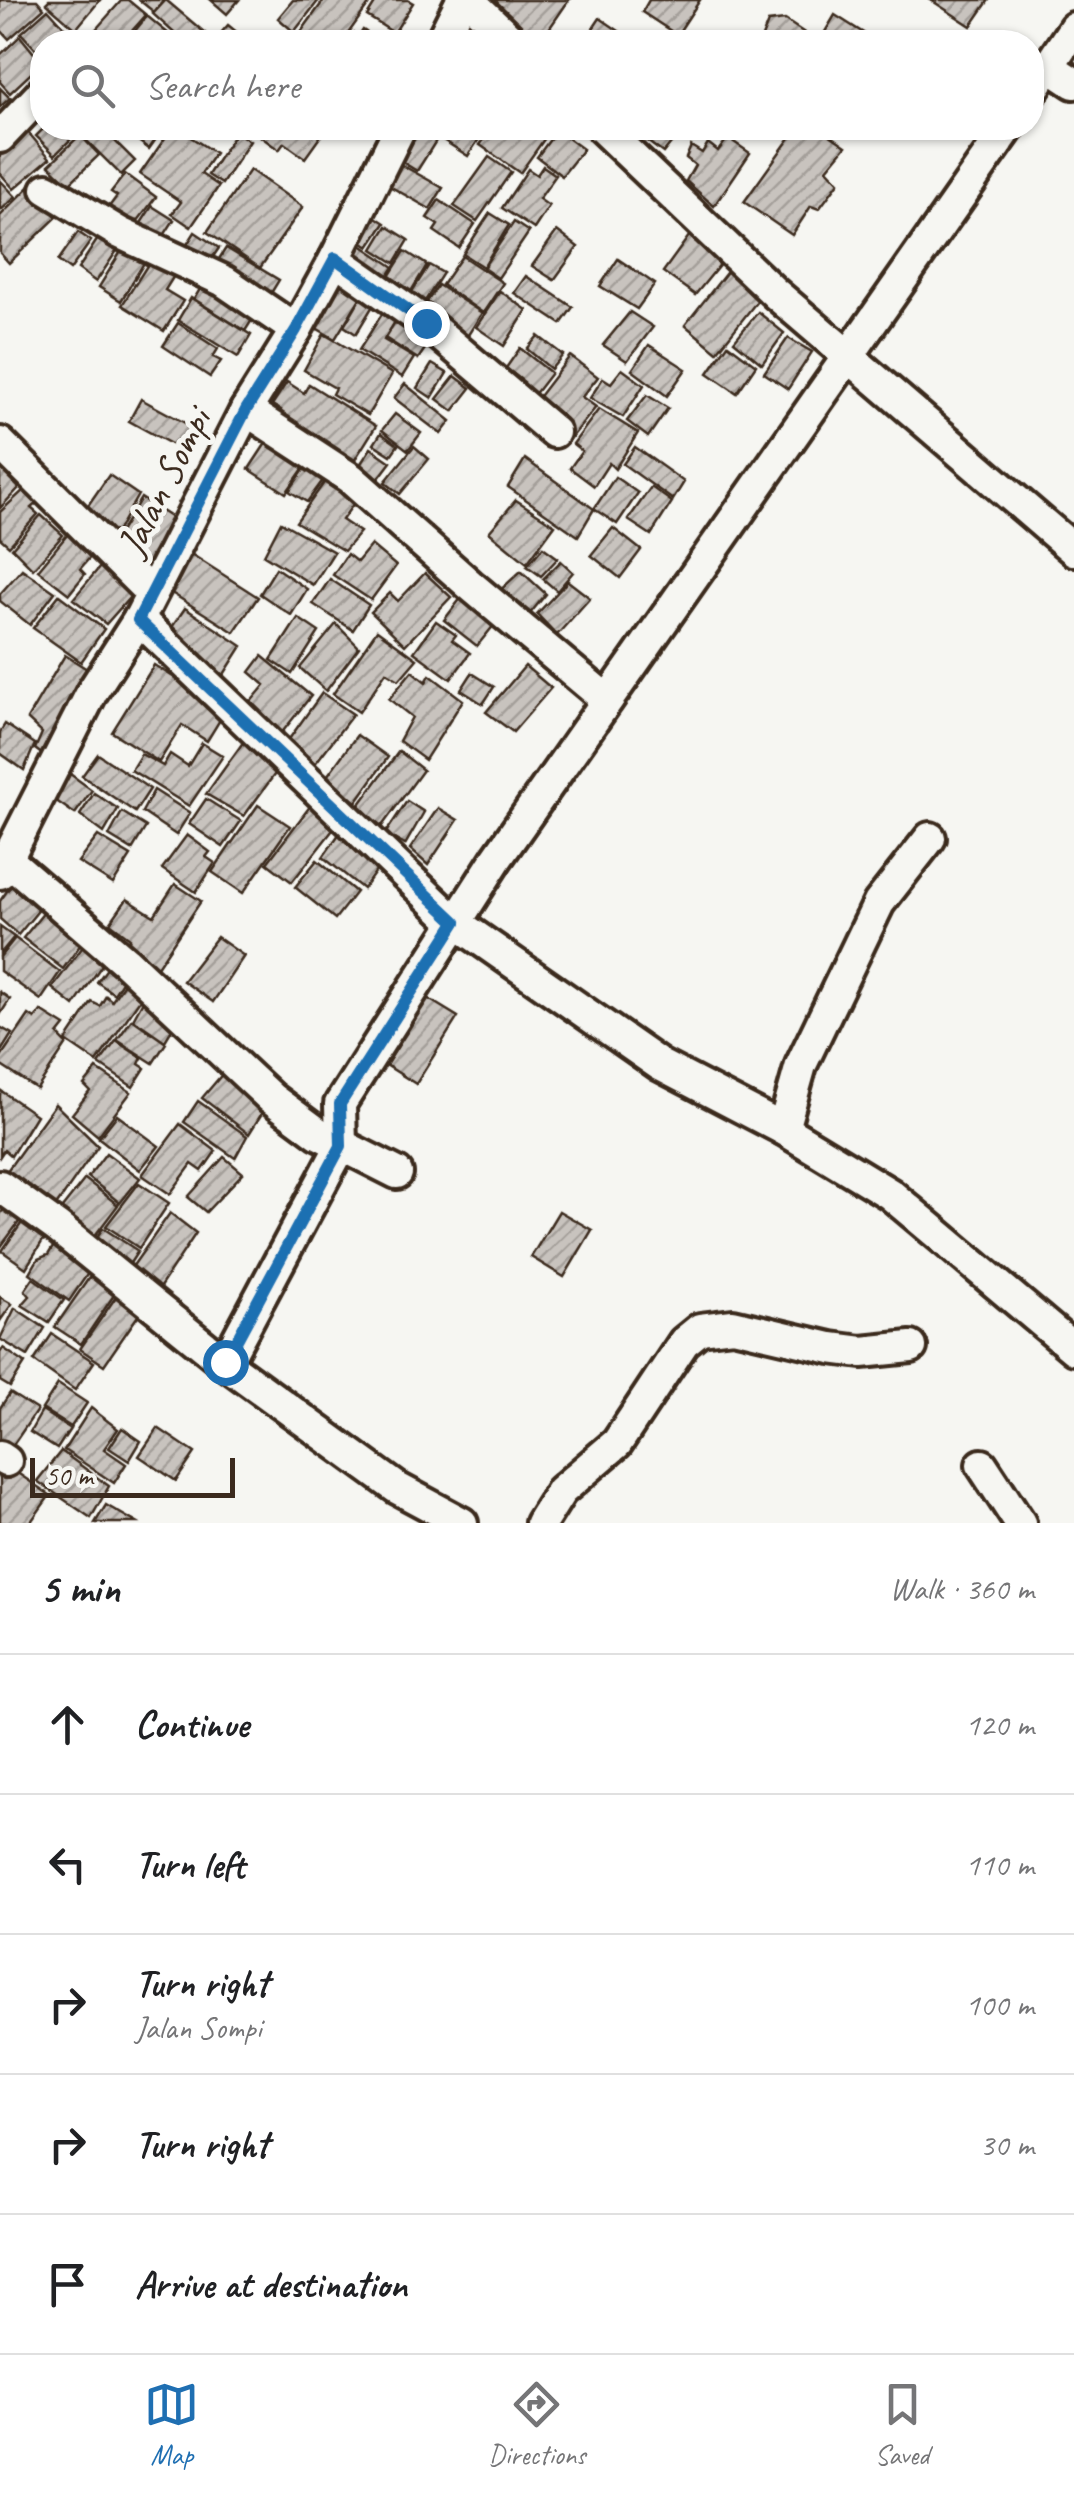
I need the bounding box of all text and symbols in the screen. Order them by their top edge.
search box [30,30,1044,140]
icon: search [65,58,120,113]
text: Search here [145,62,300,109]
route end [404,301,450,347]
street label: Jalan Sompi [105,396,224,566]
route start [203,1340,249,1386]
scale bar [30,1453,235,1498]
text: 50 m [45,1458,93,1493]
text: 5 min [40,1562,120,1615]
text: Walk · 360 m [890,1568,1034,1609]
icon: ahead [40,1697,95,1752]
text: Continue [135,1701,249,1748]
text: 120 m [965,1704,1034,1745]
icon: left [40,1837,95,1892]
text: Turn left [135,1841,245,1888]
text: 110 m [965,1844,1034,1885]
text: Turn right [135,1960,269,2007]
icon: right [40,1977,95,2032]
text: 100 m [965,1984,1034,2025]
text: Jalan Sompi [135,2007,262,2048]
icon: right [40,2117,95,2172]
text: Turn right [135,2121,269,2168]
text: 30 m [980,2124,1034,2165]
icon: arrive [40,2257,95,2312]
text: Arrive at destination [135,2261,407,2308]
tab: Map [144,2377,199,2472]
tab: Directions [488,2377,586,2472]
tab: Saved [875,2377,930,2472]

